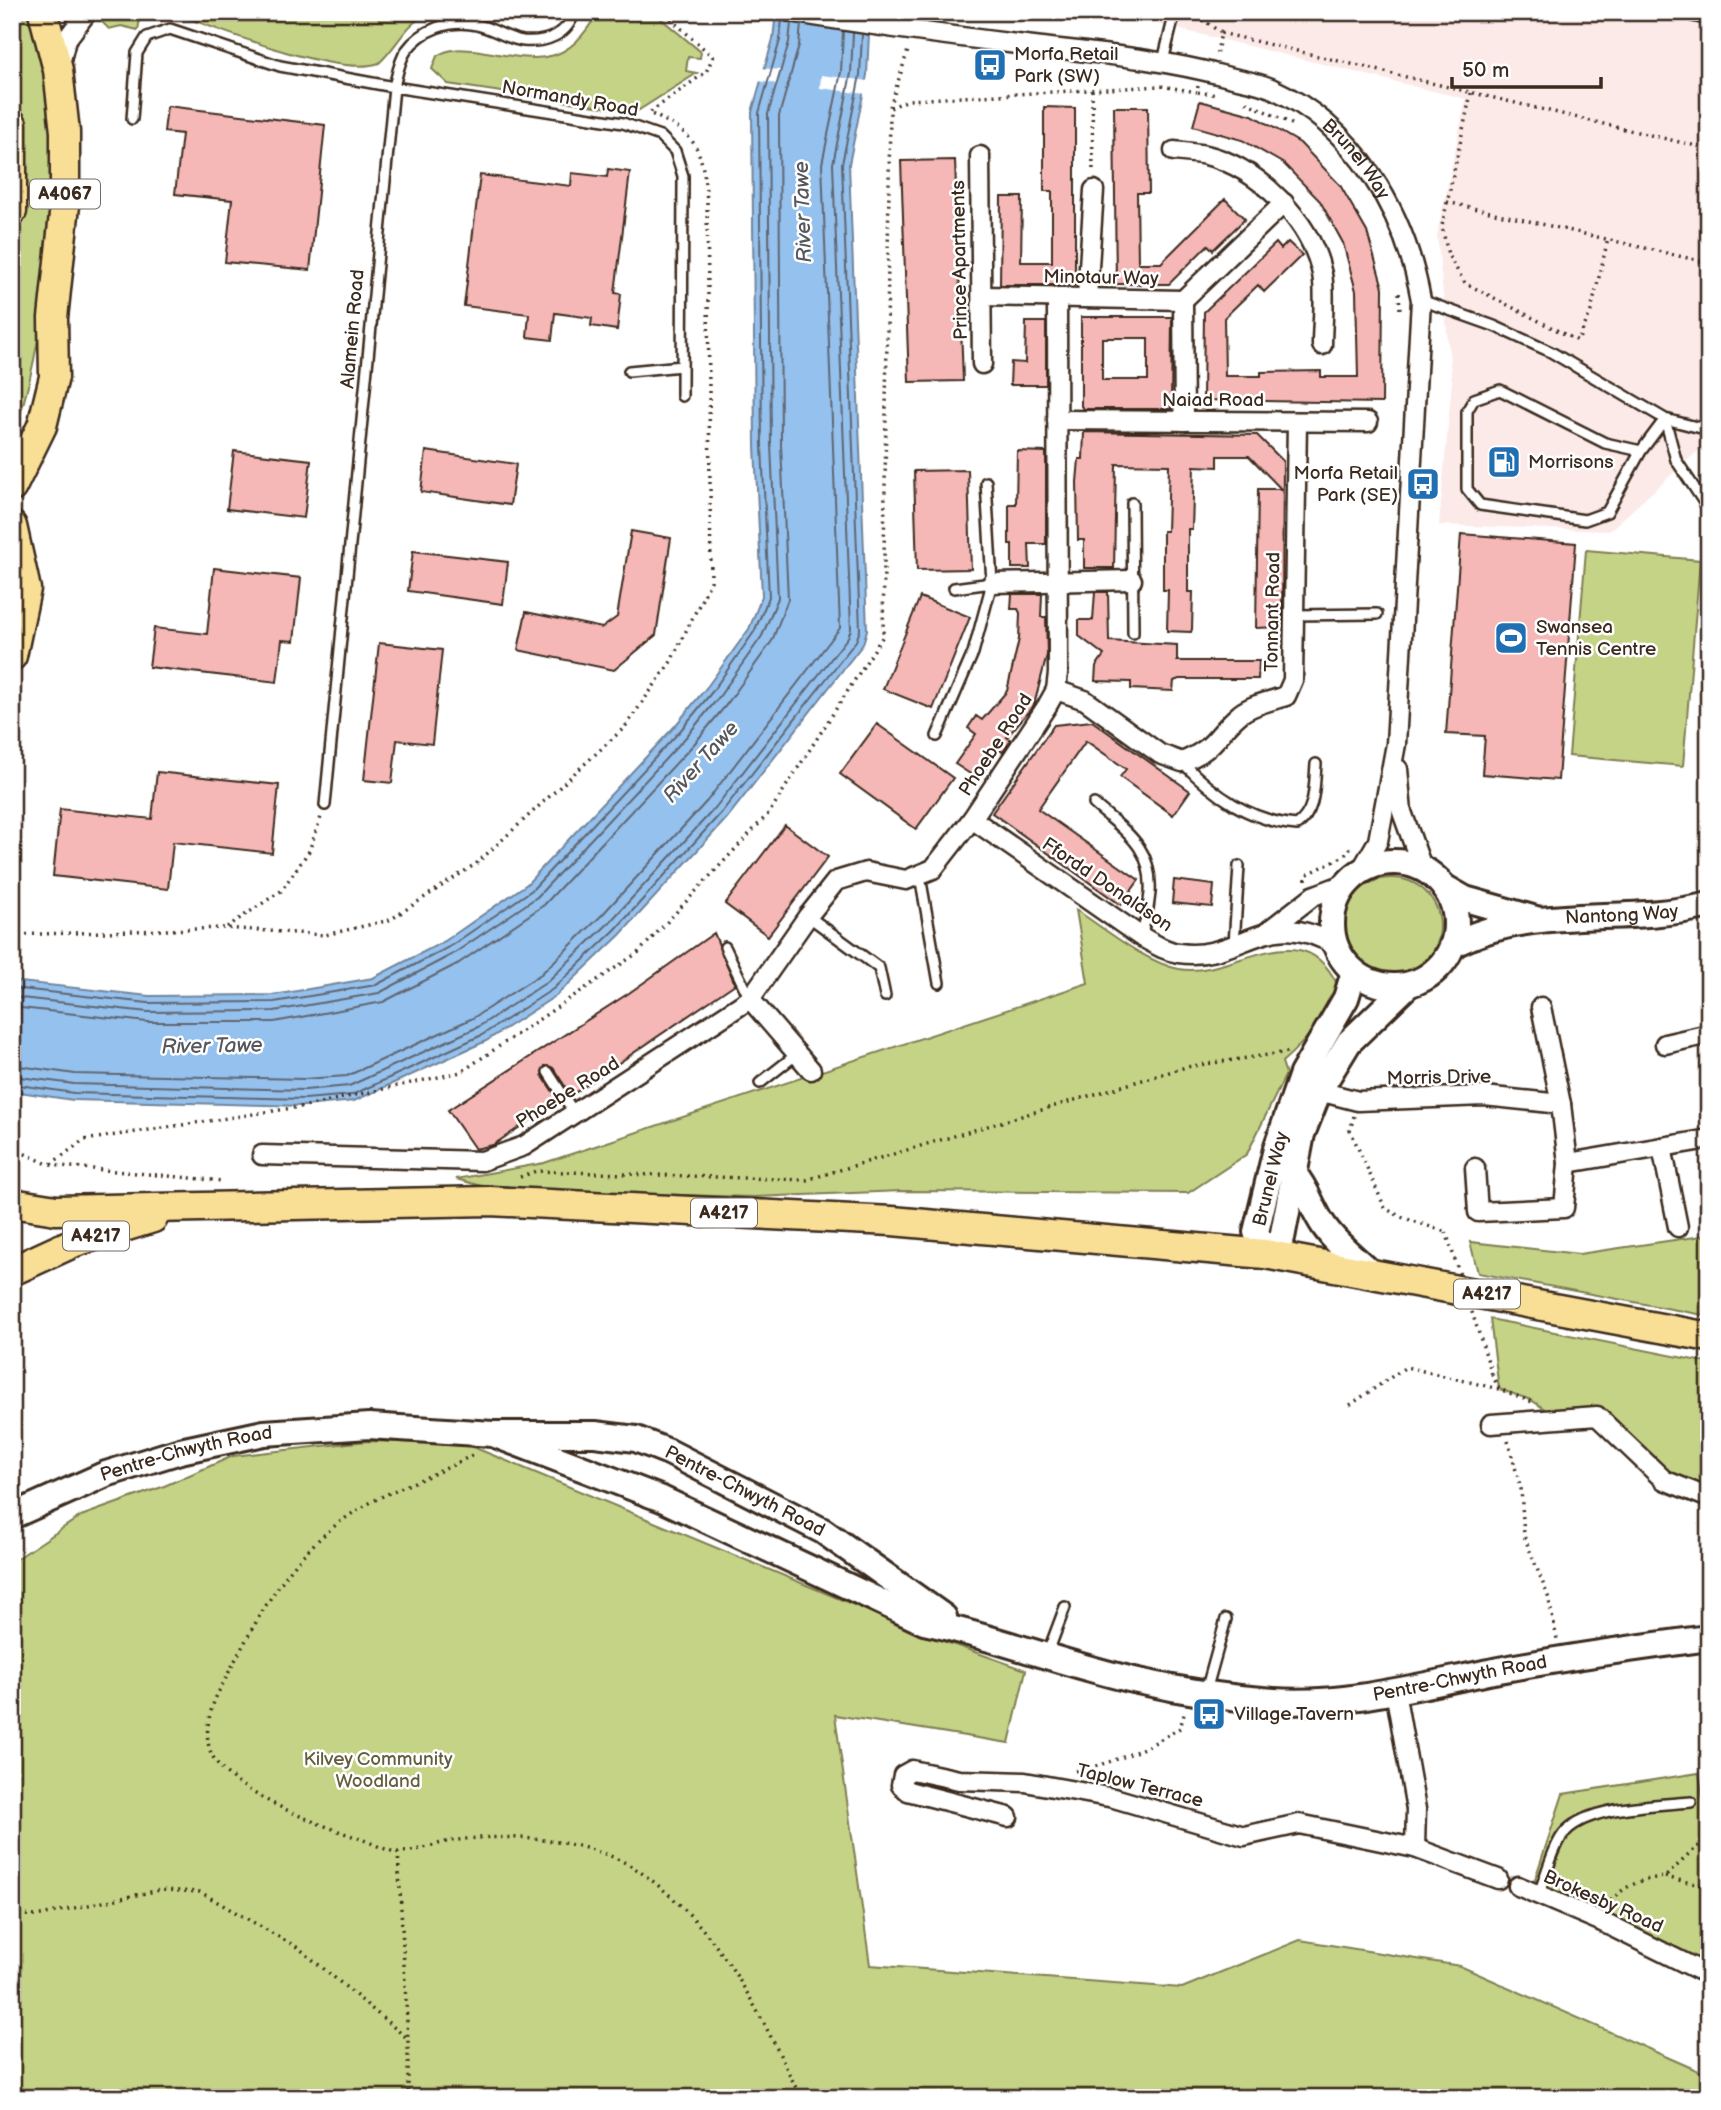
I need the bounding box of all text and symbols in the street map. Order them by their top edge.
place label: Morfa Retail Park (SW) [1014,43,1119,88]
bus stop icon: Morfa Retail Park (SW) [971,46,1009,84]
scale bar [1452,46,1600,90]
text: 50 m [1462,58,1509,83]
street label: Normandy Road [500,76,640,122]
street label: Brunel Way [1317,114,1395,204]
water label: River Tawe [789,161,817,263]
road number: A4067 [30,180,100,209]
street label: Prince Apartments [947,180,973,340]
street label: Minotaur Way [1043,265,1159,291]
street label: Alamein Road [336,268,370,390]
street label: Naiad Road [1162,389,1264,412]
fuel station icon: Morrisons [1485,443,1523,481]
place label: Morrisons [1528,451,1614,474]
place label: Morfa Retail Park (SE) [1293,462,1398,507]
bus stop icon: Morfa Retail Park (SE) [1404,465,1442,503]
street label: Tonnant Road [1260,552,1286,672]
place label: Swansea Tennis Centre [1536,616,1656,661]
sports icon: Swansea Tennis Centre [1492,619,1530,657]
street label: Phoebe Road [954,689,1038,801]
water label: River Tawe [658,716,744,808]
street label: Ffordd Donaldson [1037,833,1177,937]
street label: Nantong Way [1564,899,1680,929]
water label: River Tawe [161,1033,263,1059]
street label: Phoebe Road [512,1052,624,1134]
street label: Morris Drive [1387,1066,1491,1090]
street label: Brunel Way [1248,1129,1294,1229]
road number: A4217 [691,1198,757,1228]
road number: A4217 [63,1222,129,1251]
road number: A4217 [1454,1280,1520,1308]
street label: Pentre-Chwyth Road [97,1421,273,1487]
street label: Pentre-Chwyth Road [661,1440,829,1542]
street label: Pentre-Chwyth Road [1371,1650,1549,1706]
bus stop icon: Village Tavern [1190,1695,1228,1733]
place label: Village Tavern [1234,1703,1354,1726]
park label: Kilvey Community Woodland [303,1748,453,1793]
street label: Taplow Terrace [1074,1759,1206,1813]
street label: Brokesby Road [1539,1865,1667,1939]

